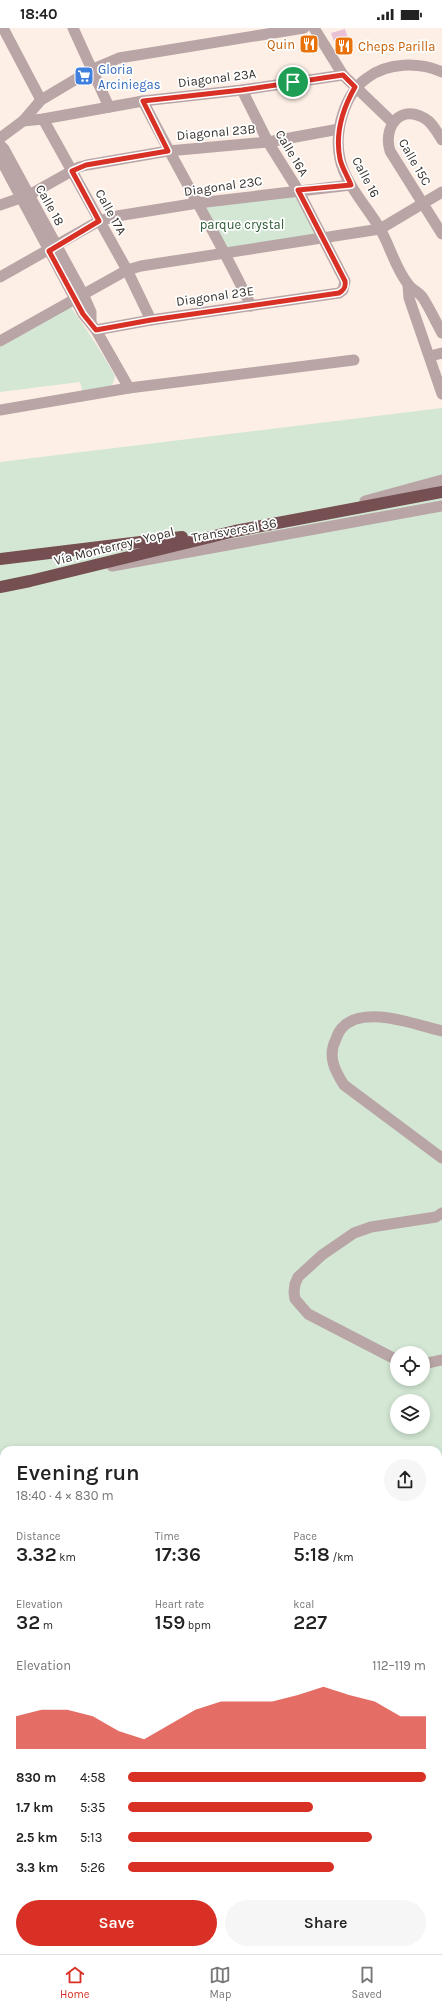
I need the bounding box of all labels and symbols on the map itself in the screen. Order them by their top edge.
restaurant icon: Quin [298,33,320,55]
restaurant icon: Cheps Parilla [333,35,355,57]
place label: Quin [267,37,295,52]
place label: Cheps Parilla [358,39,435,54]
place label: Gloria Arciniegas [98,62,161,92]
supermarket icon: Gloria Arciniegas [73,65,95,87]
pin [276,65,310,99]
street label: Diagonal 23A [177,66,257,90]
street label: Diagonal 23B [176,121,256,143]
street label: Calle 16A [272,127,312,179]
street label: Calle 15C [396,136,434,188]
street label: Calle 16 [349,154,383,200]
street label: Diagonal 23C [183,173,263,199]
street label: Calle 18 [33,182,67,228]
street label: Calle 17A [92,186,130,238]
park label: parque crystal [200,217,284,233]
street label: Diagonal 23E [175,283,255,309]
street label: Transversal 36 [190,515,278,545]
street label: Vía Monterrey - Yopal [52,524,176,568]

